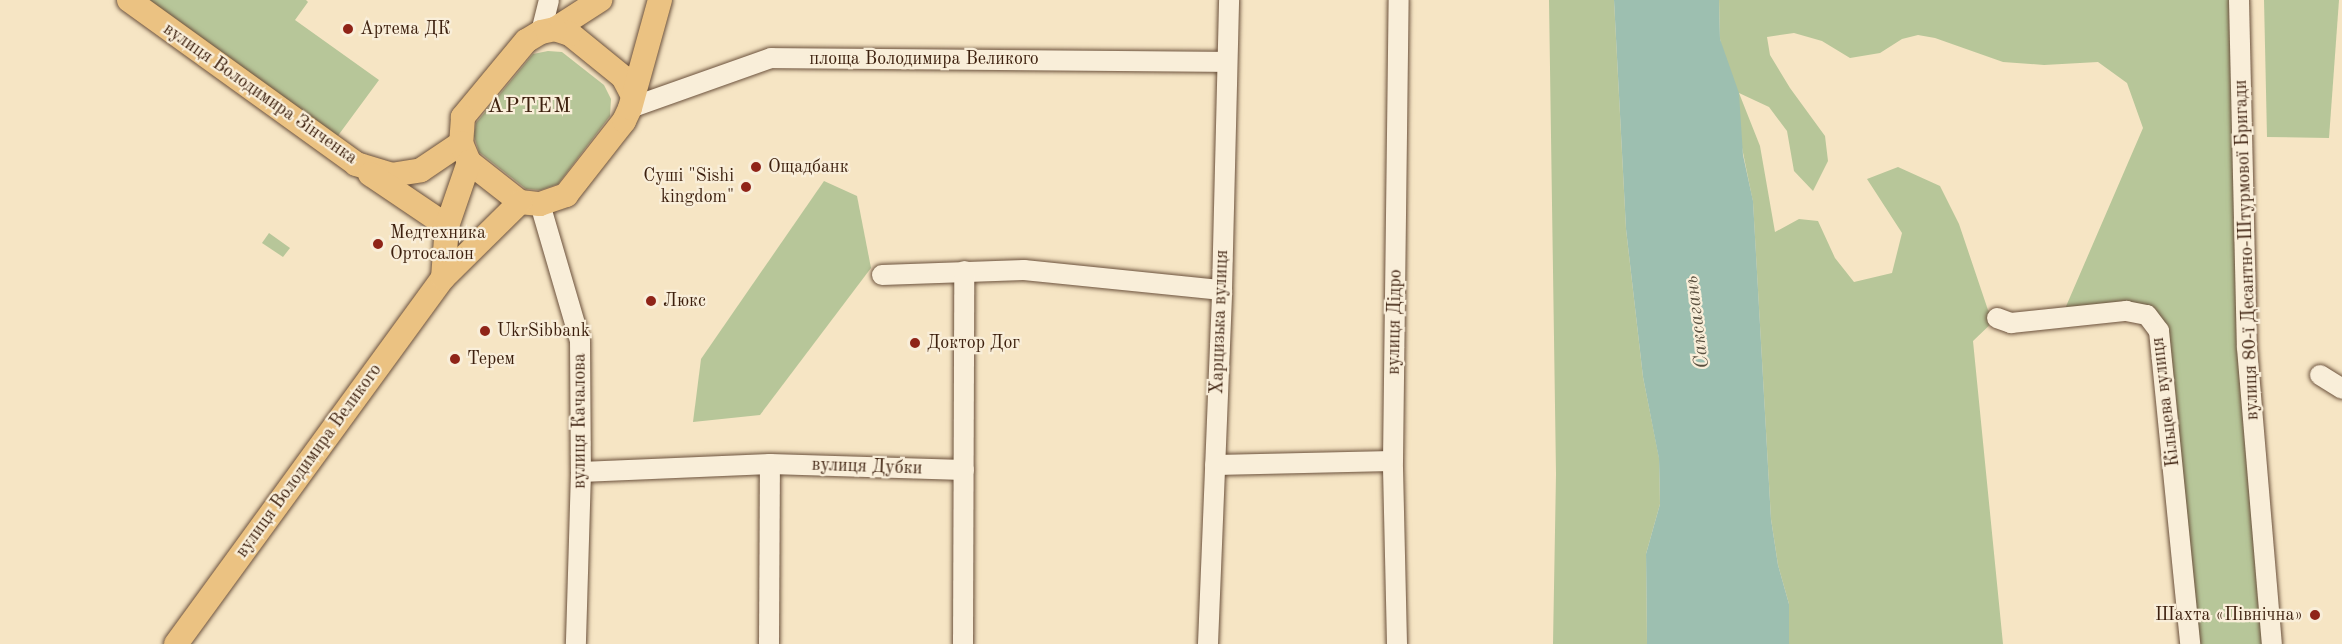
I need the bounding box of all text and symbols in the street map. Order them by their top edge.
place label: Артема ДК [360,18,451,40]
street label: вулиця Володимира Зінченка [159,19,361,169]
marker: Артема ДК [341,22,355,36]
street label: площа Володимира Великого [809,48,1039,70]
street label: вулиця 80-ї Десантно-Штурмової Бригади [2230,79,2264,421]
district label: АРТЕМ [488,94,572,120]
place label: Ощадбанк [768,156,849,178]
marker: Ощадбанк [749,160,763,174]
place label: Суші "Sishi kingdom" [643,166,734,208]
marker: Суші "Sishi kingdom" [739,180,753,194]
place label: Медтехника Ортосалон [390,223,486,266]
marker: Медтехника Ортосалон [371,237,385,251]
street label: Харцизька вулиця [1207,249,1233,395]
street label: вулиця Дідро [1383,269,1407,375]
water label: Саксагань [1680,274,1716,370]
place label: Люкс [663,290,706,312]
marker: Люкс [644,294,658,308]
place label: UkrSibbank [497,320,590,342]
marker: UkrSibbank [478,324,492,338]
place label: Доктор Дог [927,332,1020,354]
marker: Доктор Дог [908,336,922,350]
street label: Кільцева вулиця [2147,336,2185,468]
place label: Терем [467,348,515,370]
marker: Терем [448,352,462,366]
street label: вулиця Качалова [569,353,591,489]
street label: вулиця Володимира Великого [231,360,387,562]
street label: вулиця Дубки [811,454,923,480]
place label: Шахта «Північна» [2155,604,2303,626]
marker: Шахта «Північна» [2308,608,2322,622]

